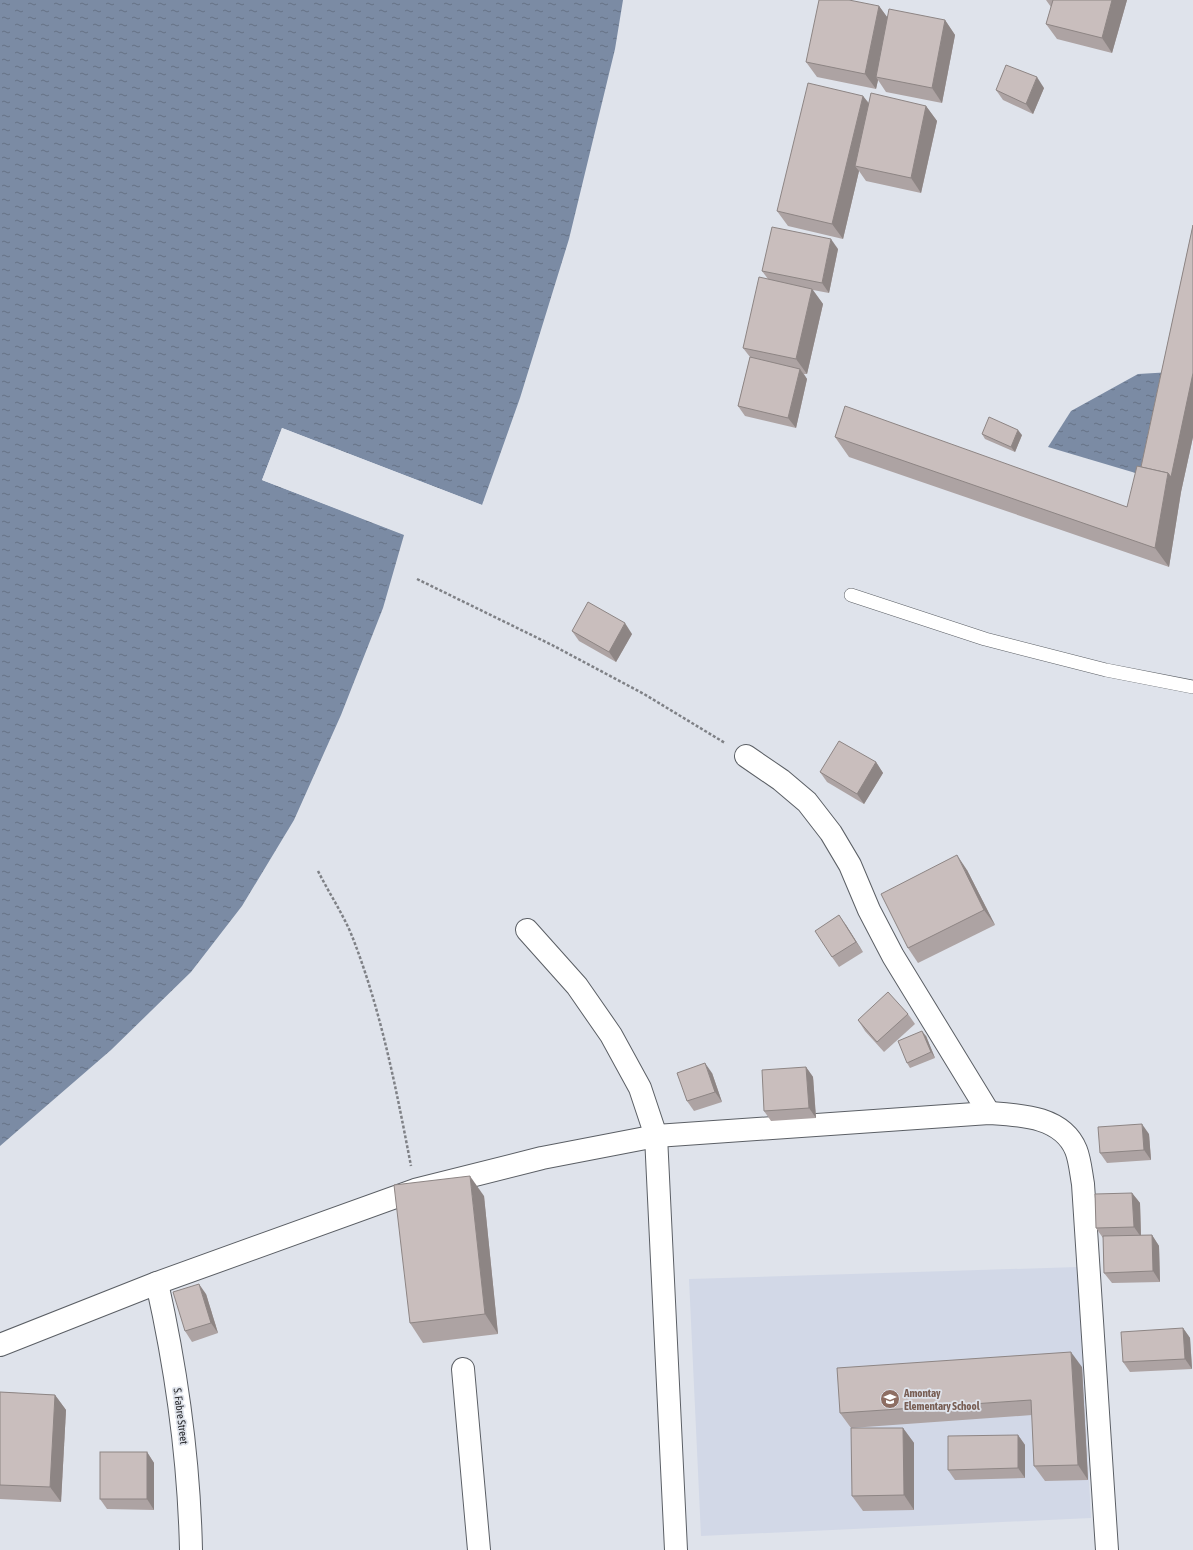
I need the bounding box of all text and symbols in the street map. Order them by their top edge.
street label: S. Fabre Street [172,1387,190,1445]
place label: Amontay Elementary School [903,1387,981,1412]
school or university icon: Amontay Elementary School [879,1388,901,1410]

